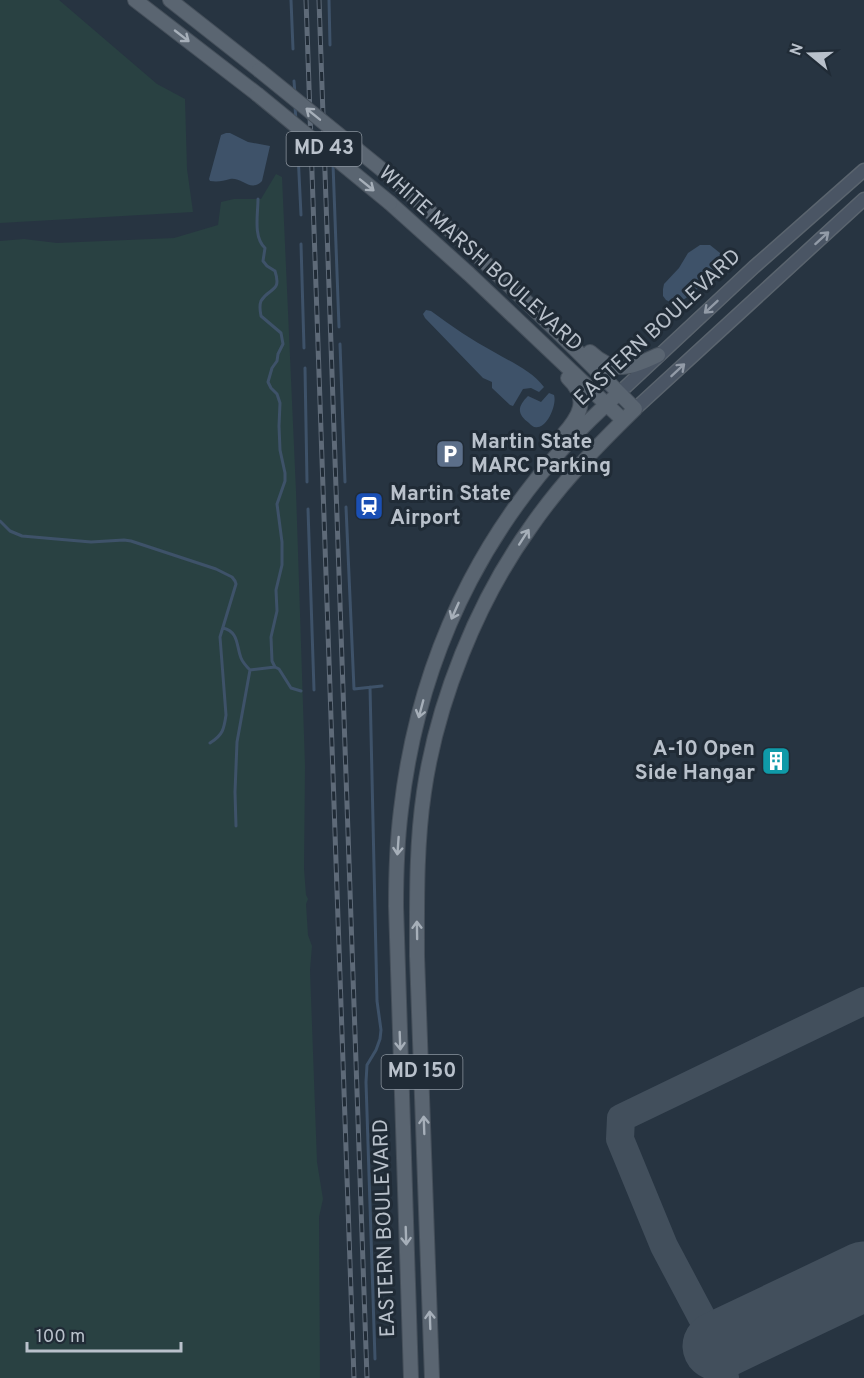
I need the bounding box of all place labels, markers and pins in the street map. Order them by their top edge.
place label: Martin State MARC Parking [471,429,611,480]
parking icon: Martin State MARC Parking [434,438,466,470]
place label: Martin State Airport [390,481,511,532]
station icon: Martin State Airport [353,490,385,522]
place label: A-10 Open Side Hangar [635,736,755,787]
building icon: A-10 Open Side Hangar [760,745,792,777]

